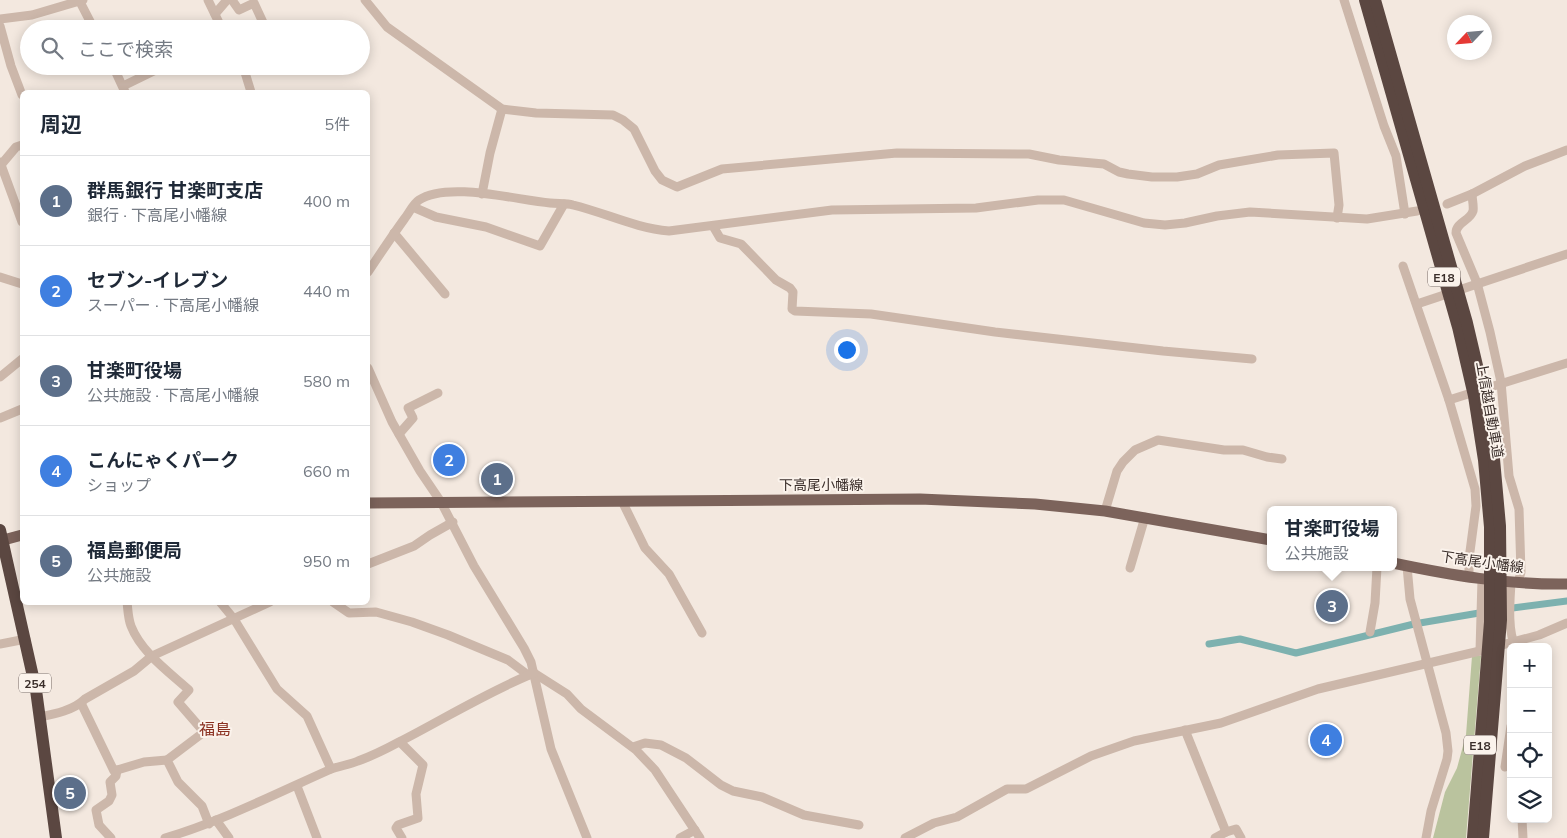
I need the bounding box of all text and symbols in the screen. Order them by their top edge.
north arrow [1447,15,1492,60]
search box [20,20,370,75]
icon: search [38,34,66,62]
text: ここで検索 [78,37,173,61]
text: 周辺 [40,111,82,137]
text: 5件 [324,114,350,134]
text: 群馬銀行 甘楽町支店 [87,178,263,202]
text: 1 [51,191,61,211]
text: 400 m [303,191,350,211]
text: 銀行 · 下高尾小幡線 [87,205,227,225]
text: セブン-イレブン [87,268,228,292]
road number: E18 [1428,268,1460,286]
text: 2 [51,281,61,301]
text: 440 m [303,281,350,301]
text: スーパー · 下高尾小幡線 [87,295,259,315]
your location [834,337,860,363]
text: 甘楽町役場 [87,358,182,382]
street label: 上信越自動車道 [1473,360,1507,460]
text: 3 [51,371,61,391]
text: 580 m [303,371,350,391]
text: 公共施設 · 下高尾小幡線 [87,385,259,405]
pin: 2 [433,441,465,479]
text: こんにゃくパーク [87,448,239,472]
pin: 1 [481,460,513,498]
text: 4 [51,461,61,481]
text: 660 m [303,461,350,481]
text: ショップ [87,475,151,495]
street label: 下高尾小幡線 [779,476,863,494]
popup [1267,506,1397,571]
text: 甘楽町役場 [1284,516,1380,540]
text: 福島郵便局 [87,538,182,562]
text: 公共施設 [1284,543,1349,563]
street label: 下高尾小幡線 [1439,547,1525,577]
text: 5 [51,551,61,571]
text: 950 m [303,551,350,571]
text: 公共施設 [87,565,151,585]
pin: 3 [1316,587,1348,625]
map controls [1507,643,1552,823]
button: + [1507,643,1552,688]
road number: 254 [19,674,51,692]
button: − [1507,688,1552,733]
district label: 福島 [199,719,231,739]
pin: 4 [1310,721,1342,759]
button: locate [1507,733,1552,778]
road number: E18 [1464,736,1496,754]
pin: 5 [54,774,86,812]
button: layers [1507,778,1552,823]

